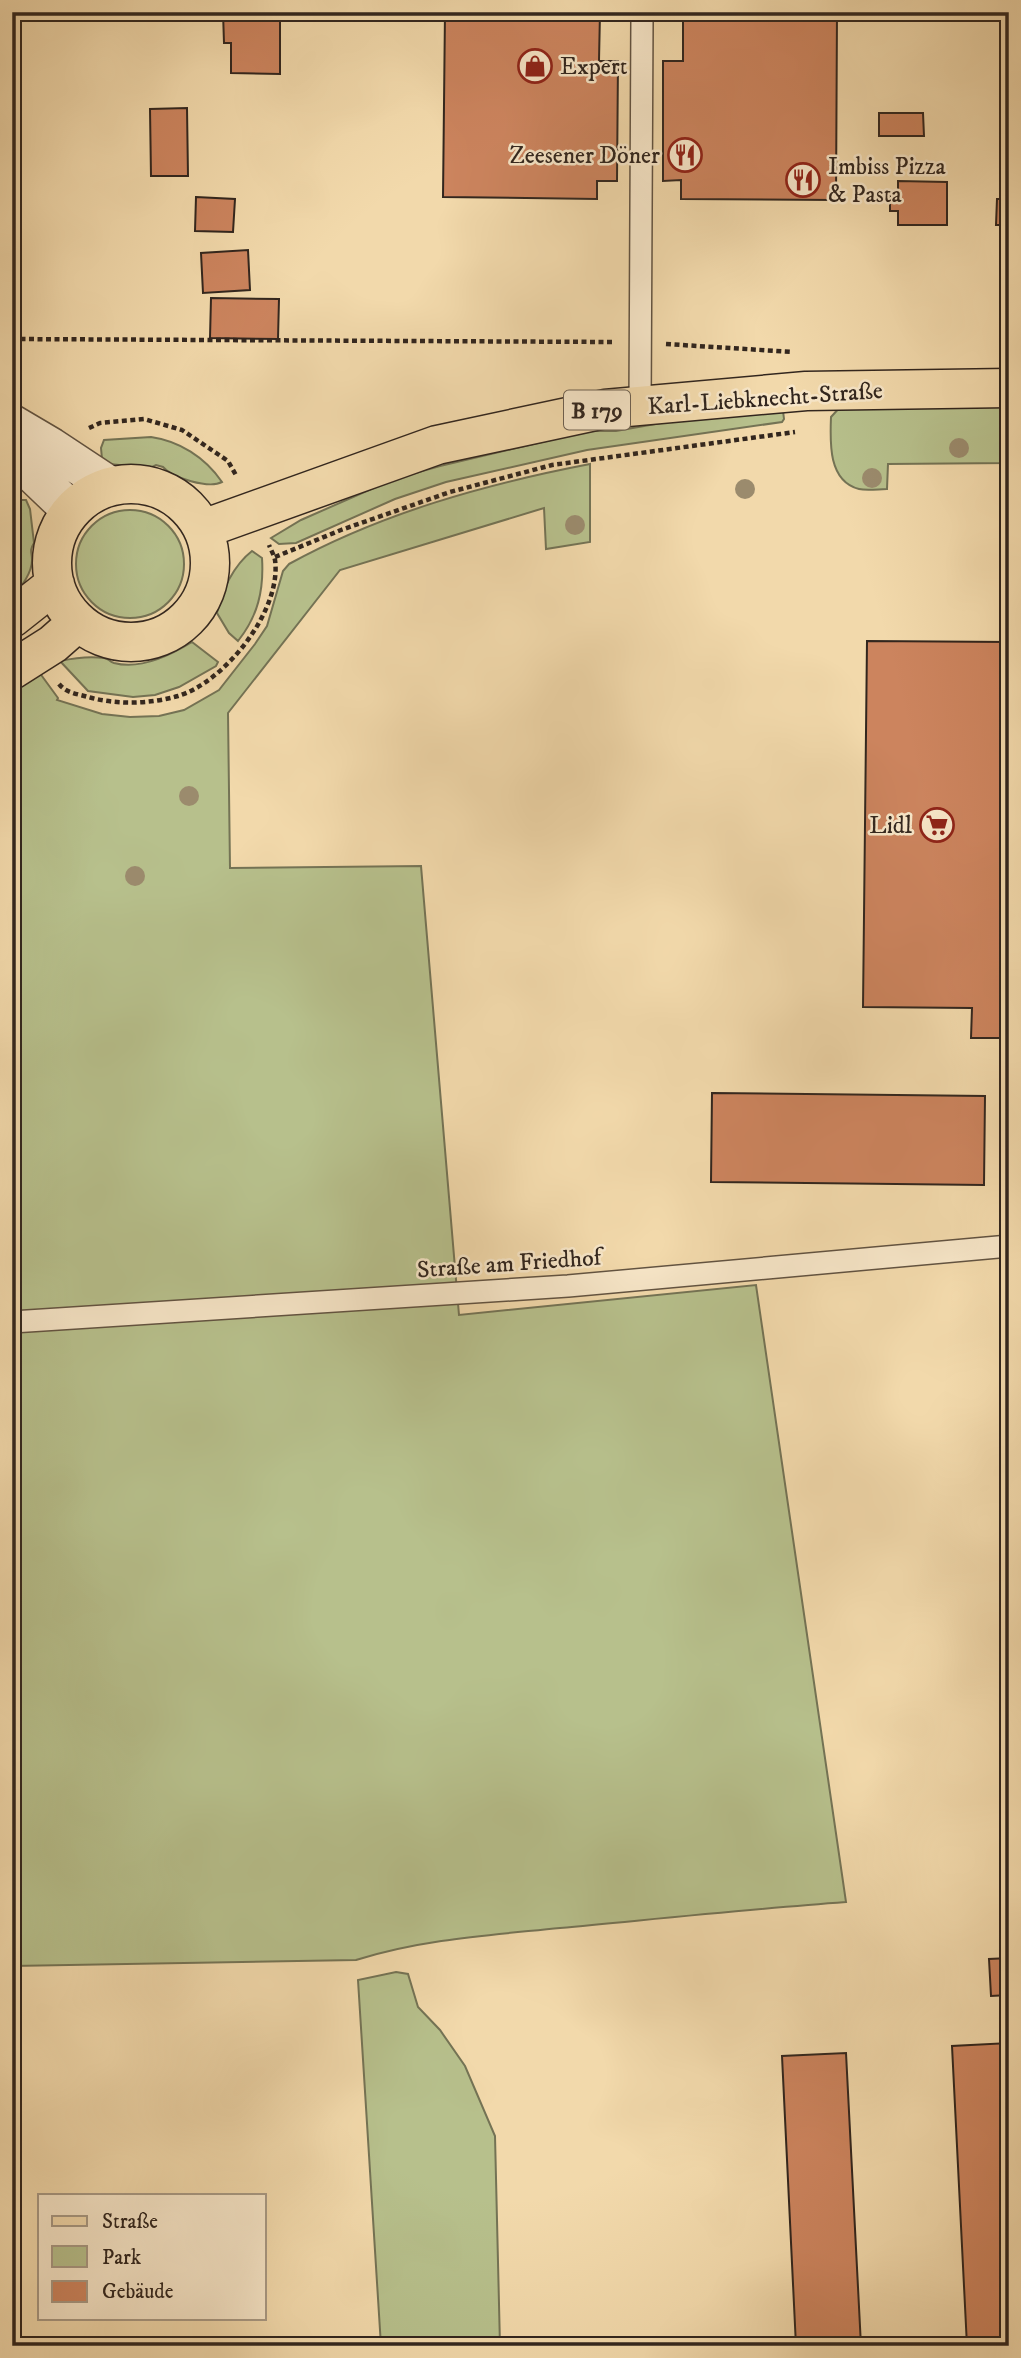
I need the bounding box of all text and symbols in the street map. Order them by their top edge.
shop icon: Expert [516,47,554,85]
place label: Expert [560,52,628,82]
restaurant icon: Zeesener Döner [666,136,704,174]
place label: Zeesener Döner [509,141,660,171]
place label: Imbiss Pizza & Pasta [828,152,946,210]
restaurant icon: Imbiss Pizza & Pasta [784,161,822,199]
street label: Karl-Liebknecht-Straße [646,376,884,422]
road number: B 179 [564,390,630,430]
supermarket icon: Lidl [918,806,956,844]
place label: Lidl [869,811,913,841]
street label: Straße am Friedhof [416,1242,606,1285]
legend [38,2194,266,2320]
text: Straße [102,2209,158,2235]
text: Park [102,2245,142,2271]
text: Gebäude [102,2279,174,2305]

